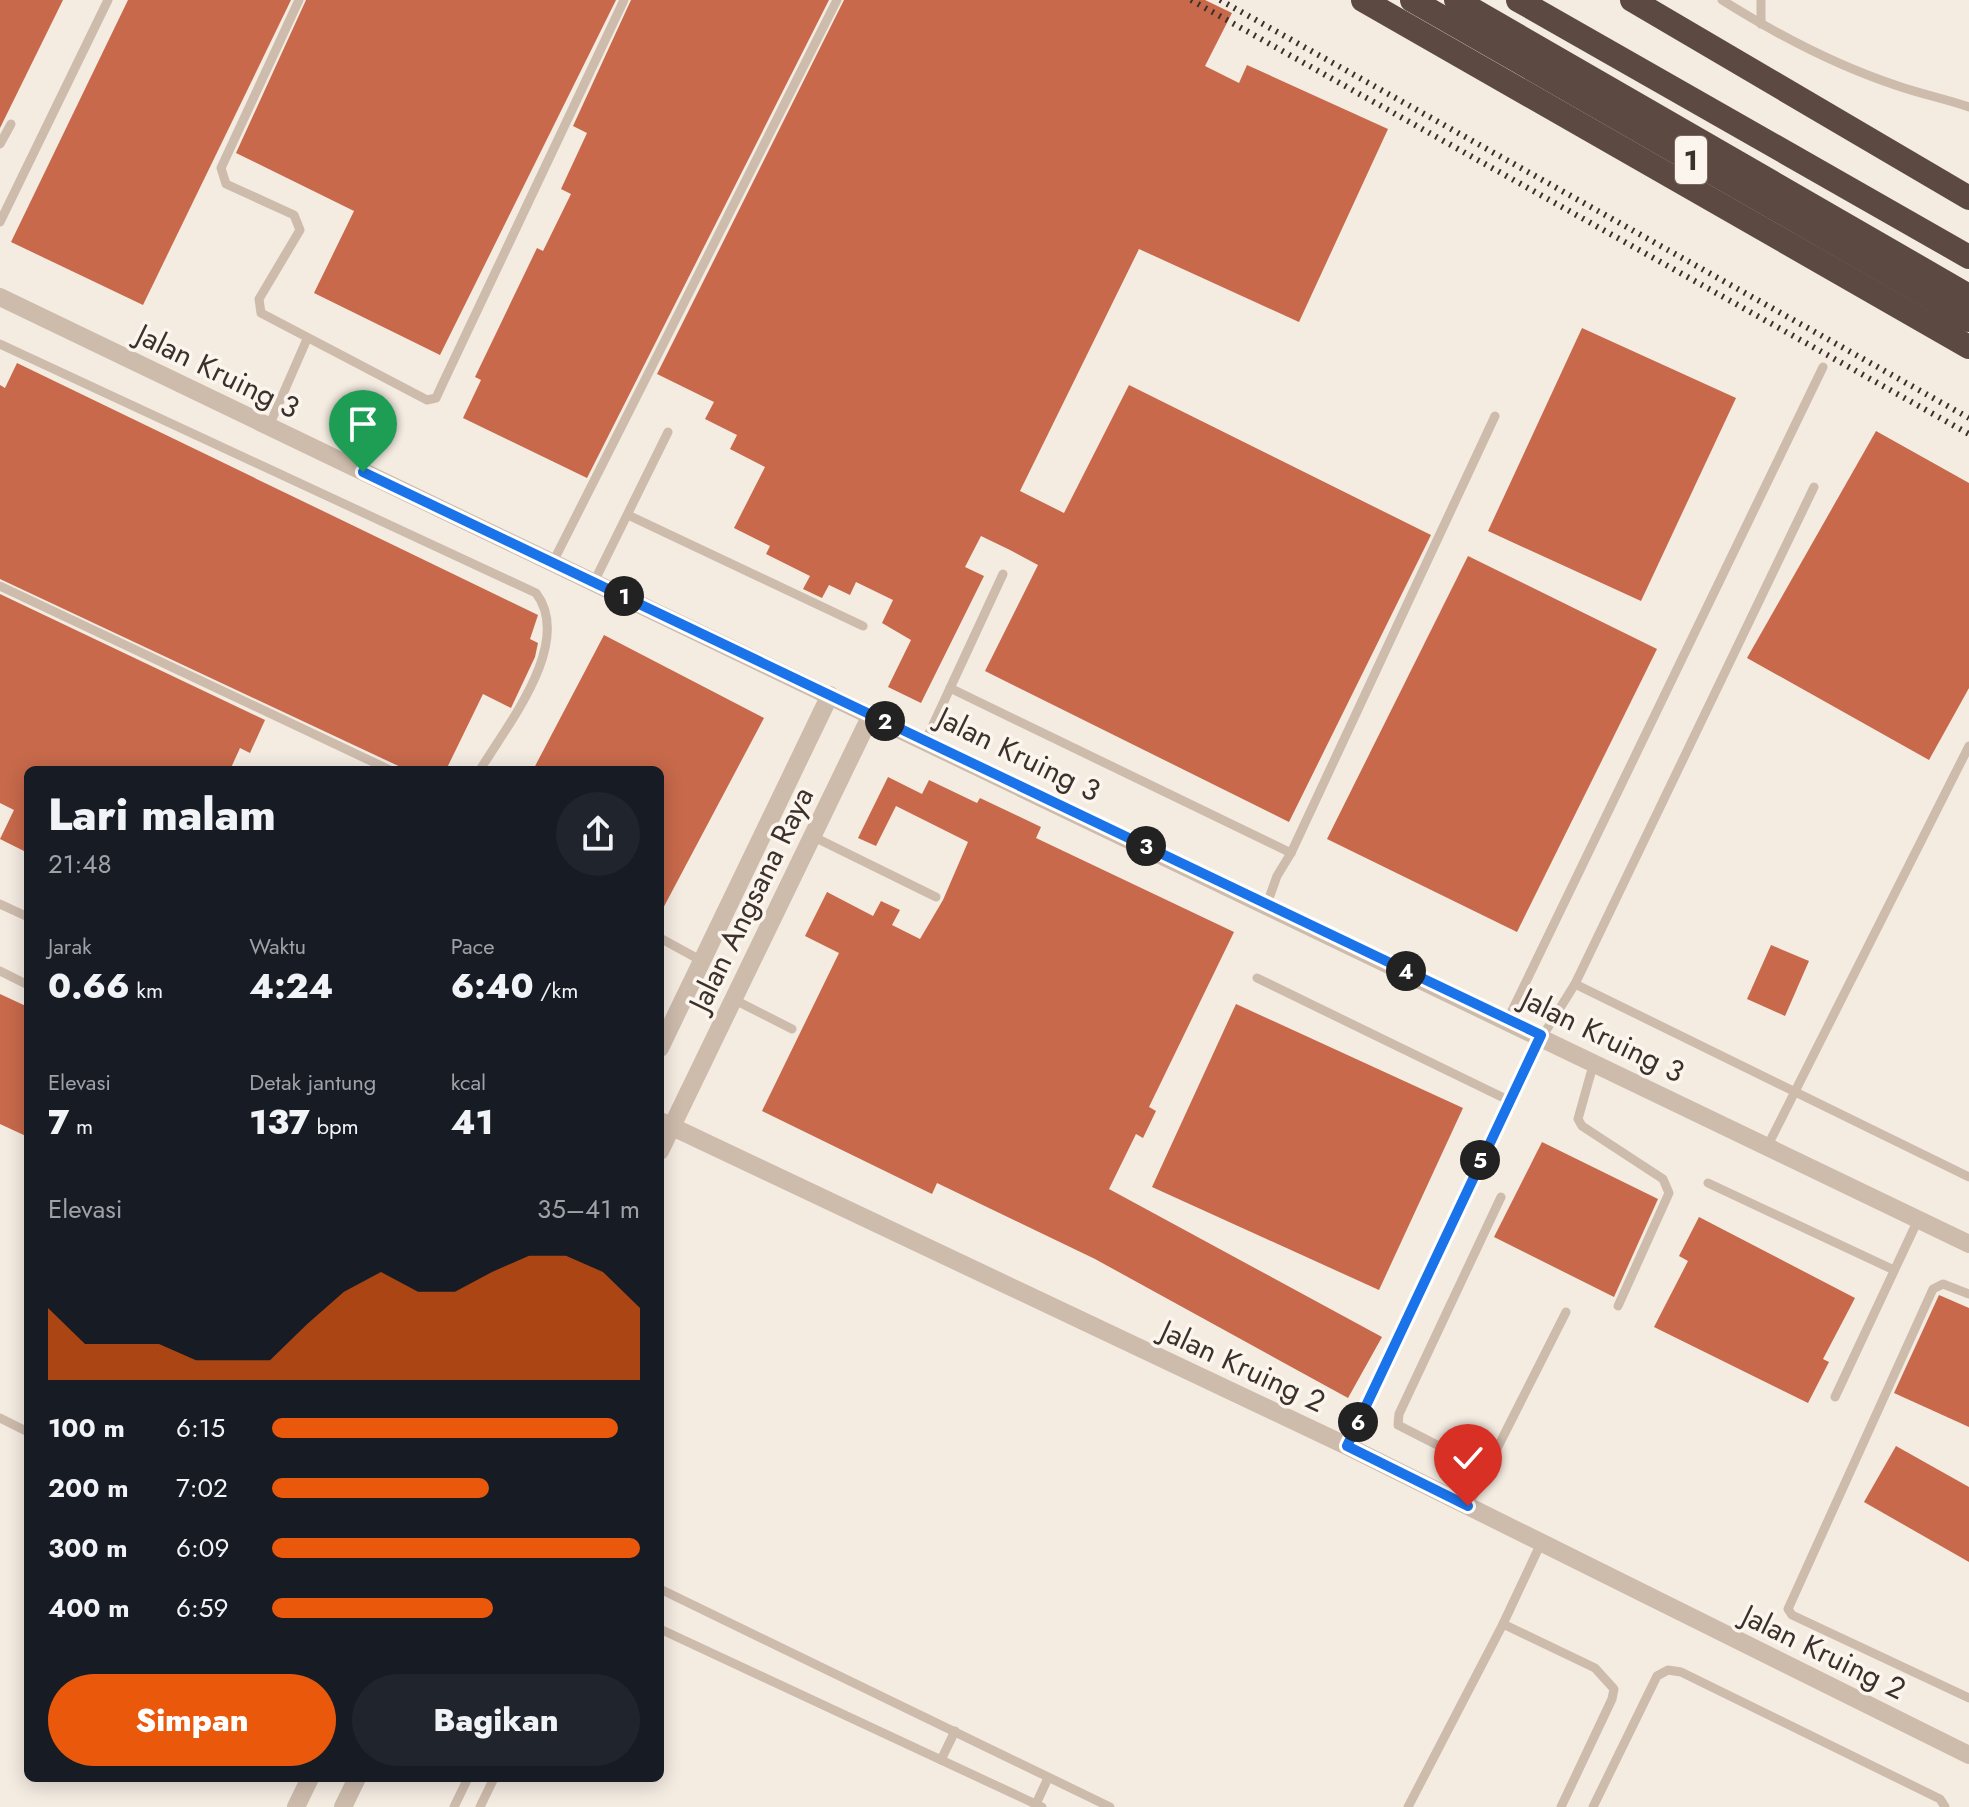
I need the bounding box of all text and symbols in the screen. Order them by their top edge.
road number: 1 [1675,136,1707,184]
street label: Jalan Kruing 3 [126,311,307,429]
pin [329,390,397,472]
icon: arrive [341,402,385,446]
pin: 1 [604,576,644,616]
text: 1 [618,580,630,612]
street label: Jalan Kruing 3 [927,694,1108,812]
pin: 2 [865,701,905,741]
text: 2 [878,705,892,737]
street label: Jalan Angsana Raya [676,780,824,1022]
text: Lari malam [48,783,276,847]
button: share [556,792,640,876]
pin: 3 [1126,826,1166,866]
text: 3 [1139,830,1153,862]
text: 21:48 [48,845,112,883]
text: Jarak [48,930,92,962]
text: Waktu [249,930,306,962]
text: Pace [451,930,494,962]
pin: 4 [1386,951,1426,991]
text: 4 [1398,955,1414,987]
text: 0.66 [48,962,130,1011]
text: 4:24 [249,962,333,1011]
text: 6:40 [451,962,534,1011]
text: km [130,974,163,1006]
text: /km [534,974,578,1006]
street label: Jalan Kruing 3 [1511,975,1692,1093]
text: Elevasi [48,1066,111,1098]
text: Detak jantung [249,1066,376,1098]
text: kcal [451,1066,486,1098]
text: 7 [48,1098,69,1147]
text: 137 [249,1098,310,1147]
text: 41 [451,1098,493,1147]
text: m [69,1110,93,1142]
text: bpm [310,1110,359,1142]
pin: 5 [1460,1140,1500,1180]
text: 5 [1473,1144,1487,1176]
text: Elevasi [48,1190,122,1228]
text: 35–41 m [537,1190,640,1228]
street label: Jalan Kruing 2 [1150,1307,1332,1423]
pin: 6 [1338,1402,1378,1442]
text: 6 [1351,1406,1365,1438]
text: 100 m [48,1409,125,1447]
text: 6:15 [176,1409,225,1447]
pin [1434,1424,1502,1506]
icon: check [1446,1436,1490,1480]
text: 200 m [48,1469,129,1507]
text: 7:02 [176,1469,228,1507]
text: 300 m [48,1529,128,1567]
text: 6:09 [176,1529,229,1567]
text: 400 m [48,1589,130,1627]
text: 6:59 [176,1589,228,1627]
street label: Jalan Kruing 2 [1731,1592,1913,1710]
button: Simpan [48,1674,336,1766]
button: Bagikan [352,1674,640,1766]

